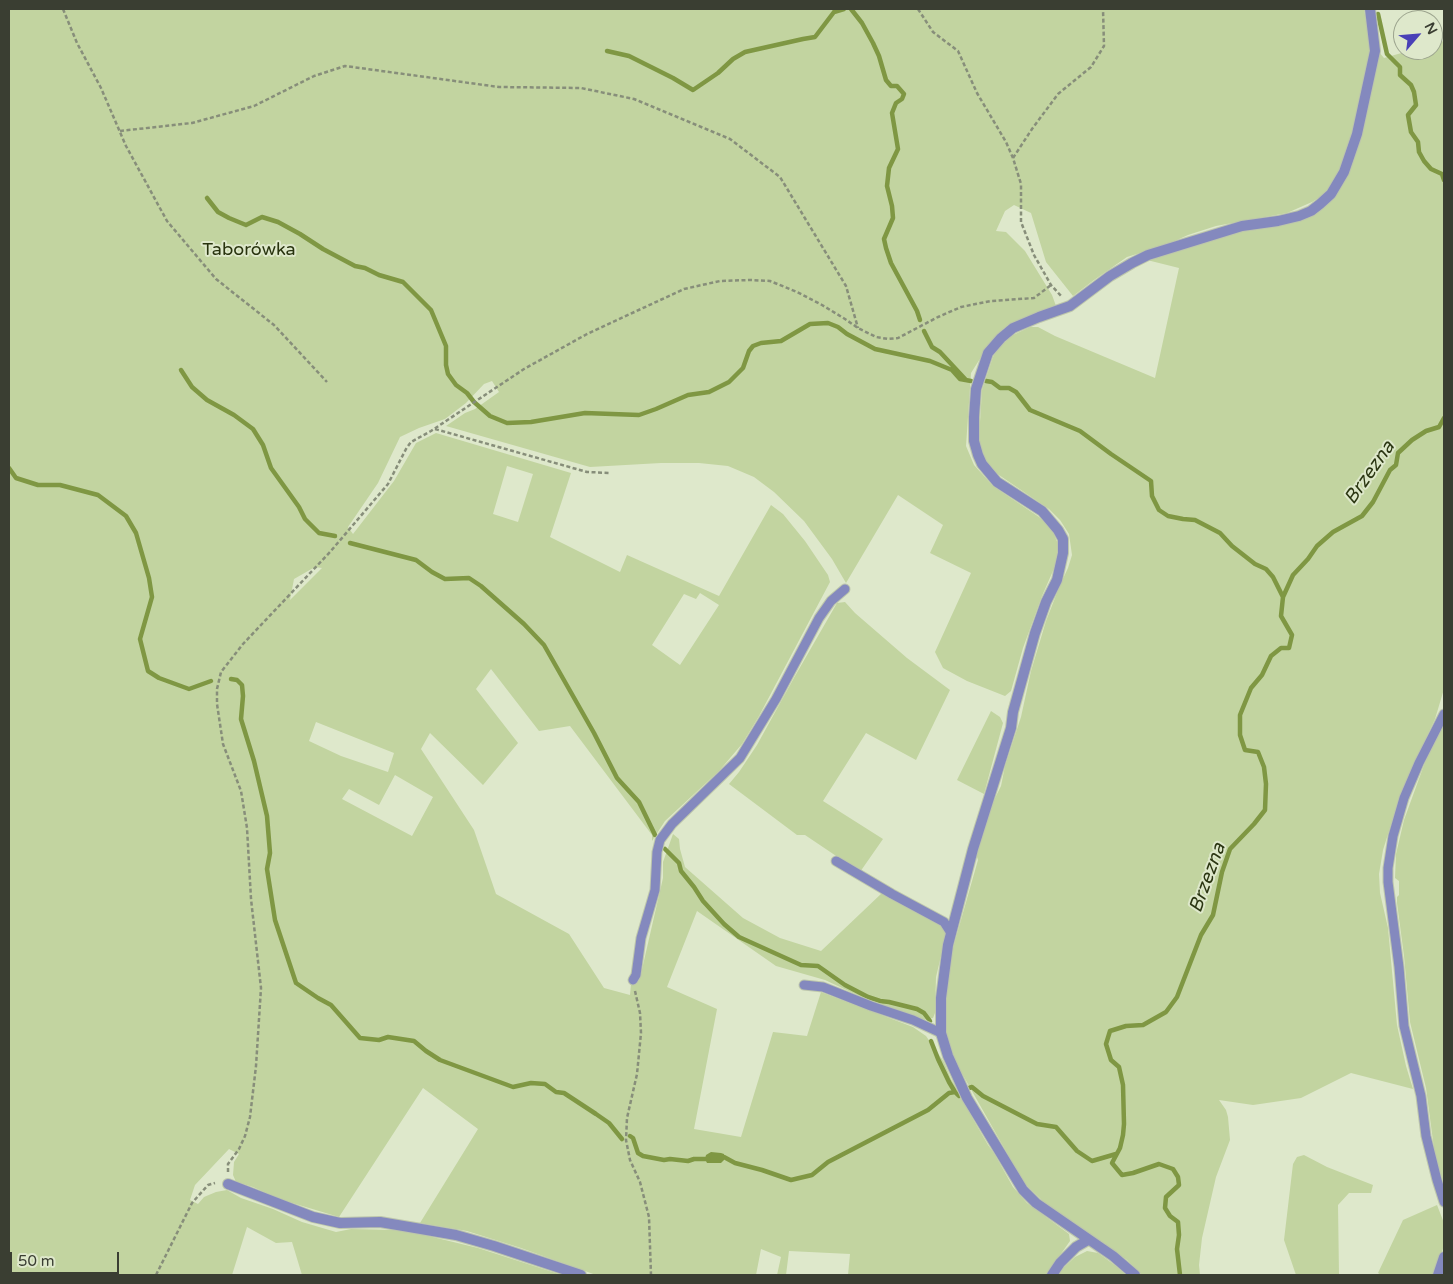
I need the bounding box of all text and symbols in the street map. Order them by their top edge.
north arrow [1393,10,1443,60]
text: N [1421,20,1441,37]
park label: Taborówka [202,239,296,261]
water label: Brzezna [1340,437,1400,509]
water label: Brzezna [1185,840,1231,916]
scale bar [12,1242,121,1274]
text: 50 m [18,1252,55,1270]

